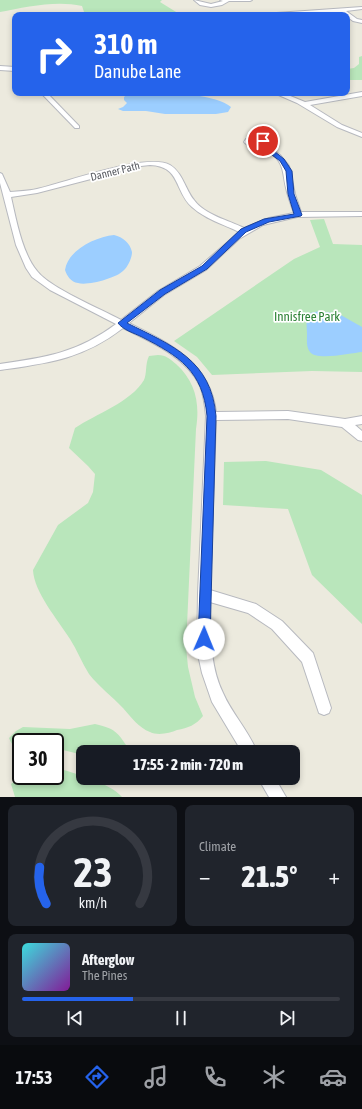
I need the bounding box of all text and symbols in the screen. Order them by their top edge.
icon: right [28,28,80,80]
text: 310 m [94,28,157,60]
text: Danube Lane [94,61,181,82]
pin [246,124,280,158]
icon: arrive [252,130,274,152]
street label: Danner Path [89,159,141,183]
park label: Innisfree Park [274,309,340,324]
position arrow [183,618,225,660]
speed limit sign: 30 [12,733,64,785]
text: 17:55 · 2 min · 720 m [133,756,243,773]
text: Climate [199,839,236,854]
text: 23 [73,847,112,895]
text: 21.5° [242,859,297,893]
text: − [199,863,210,889]
text: + [329,863,340,889]
text: km/h [78,894,107,910]
text: Afterglow [82,951,135,968]
text: The Pines [82,968,127,983]
icon: previous [64,1007,86,1029]
icon: pause [170,1007,192,1029]
icon: next [276,1007,298,1029]
icon: directions [83,1063,111,1091]
icon: music [142,1063,170,1091]
icon: phone [201,1063,229,1091]
icon: climate [260,1063,288,1091]
icon: car [319,1063,347,1091]
text: 17:53 [15,1067,52,1088]

